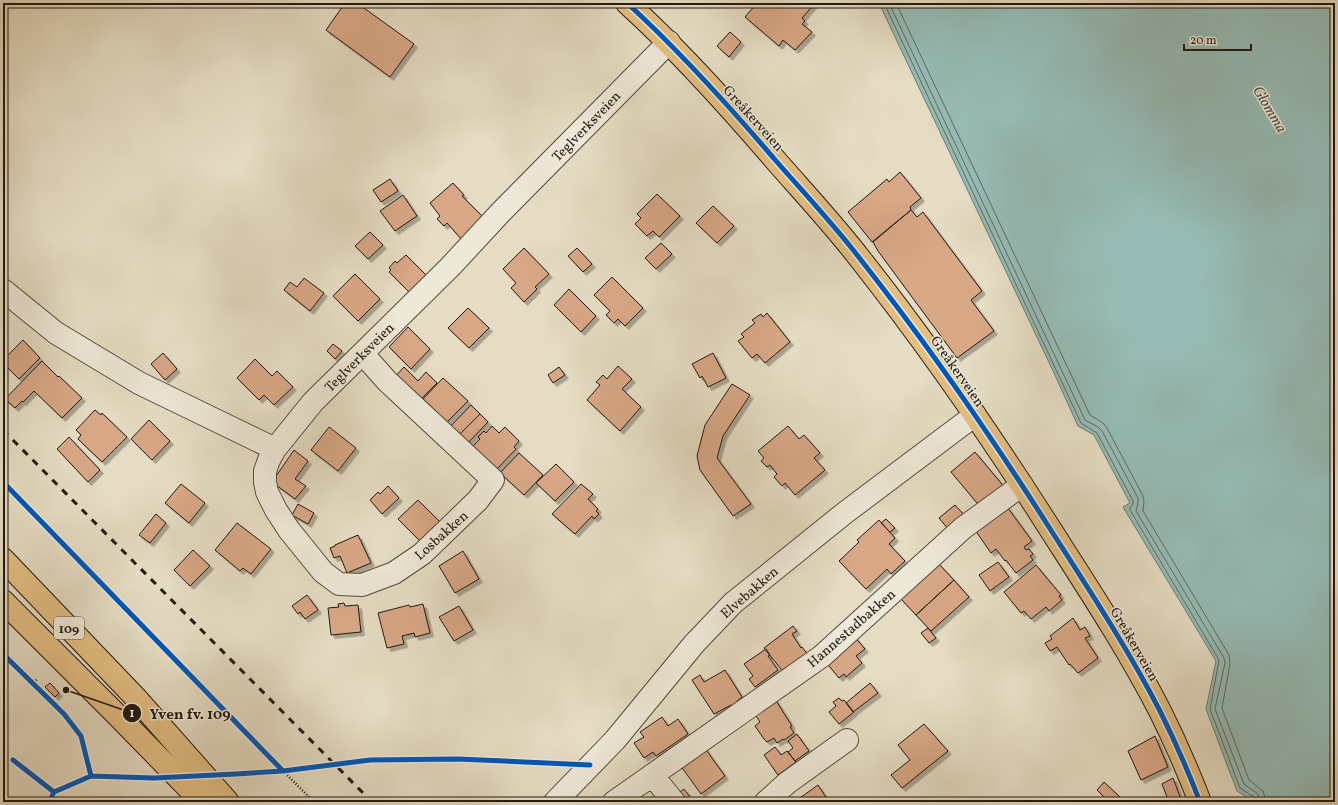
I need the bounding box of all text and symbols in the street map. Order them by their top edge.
scale bar [1184,26,1251,52]
text: 20 m [1190,33,1217,49]
street label: Greåkerveien [718,82,788,156]
water label: Glomma [1247,82,1291,137]
street label: Teglverksveien [549,88,626,167]
street label: Teglverksveien [321,319,399,397]
street label: Greåkerveien [925,333,988,411]
street label: Losbakken [411,507,473,565]
street label: Elvebakken [717,563,783,624]
street label: Hannestadbakken [804,585,900,673]
street label: Greåkerveien [1105,604,1163,685]
road number: 109 [54,617,84,639]
callout: Yven fv. 109 [122,700,239,727]
text: Yven fv. 109 [149,705,231,726]
text: 1 [130,706,135,722]

